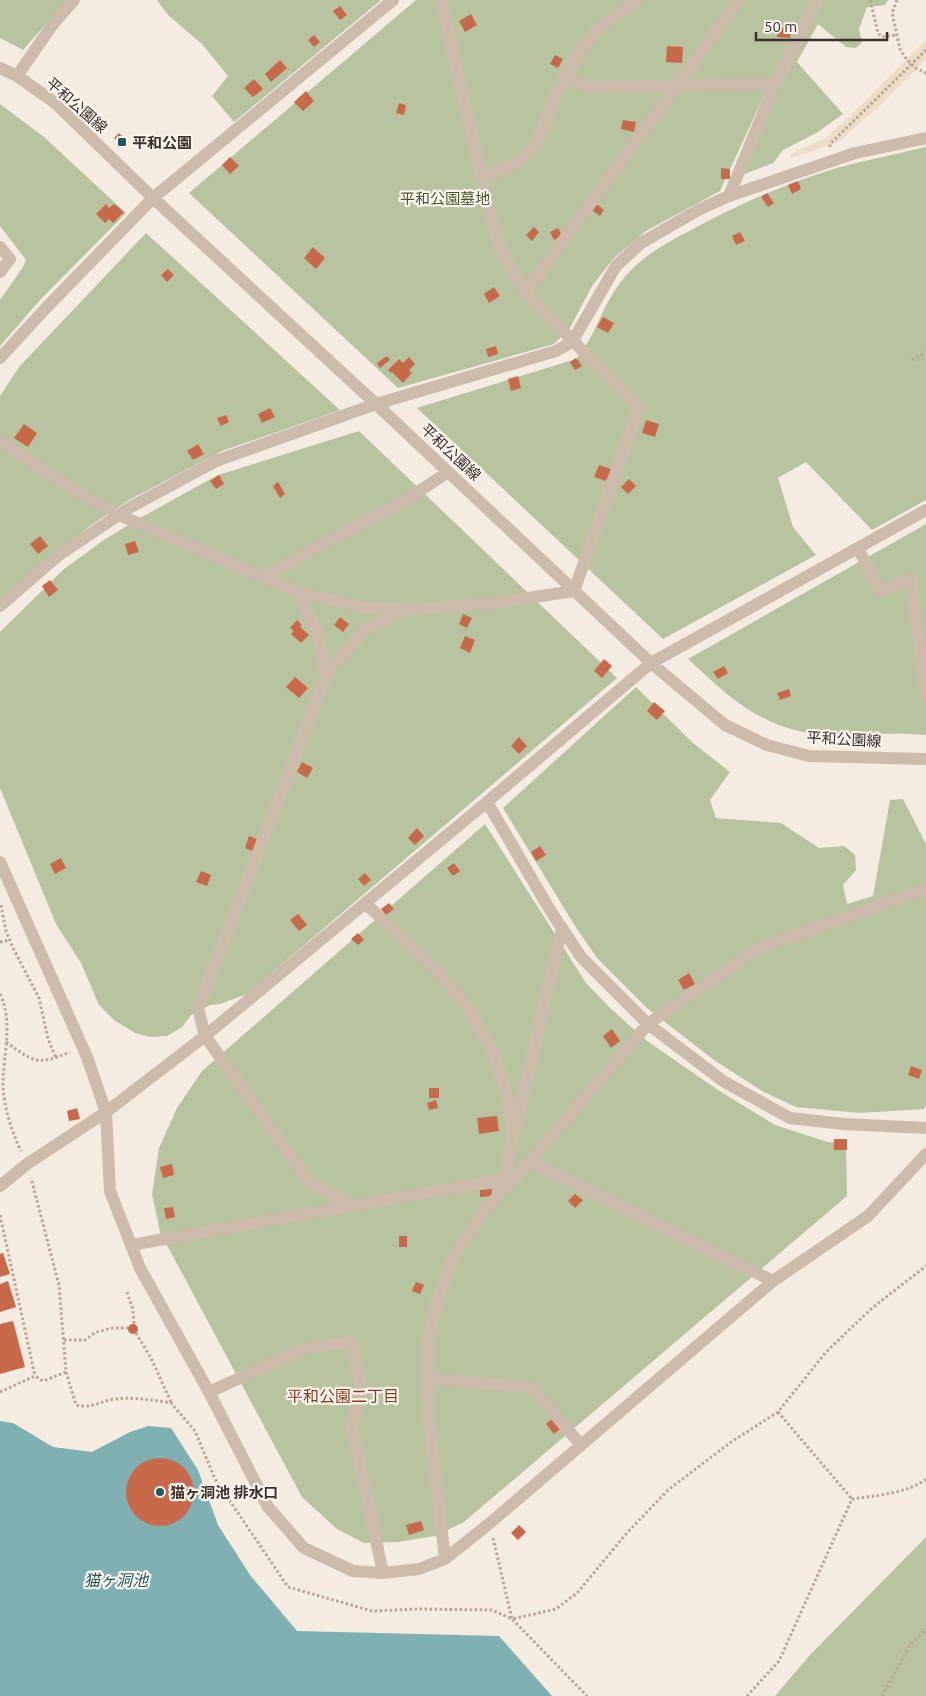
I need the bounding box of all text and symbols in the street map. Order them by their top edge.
scale bar [756,10,887,42]
text: 50 m [764,18,797,35]
street label: 平和公園線 [43,74,111,136]
place label: 平和公園 [132,134,192,151]
marker: 平和公園 [116,136,128,148]
park label: 平和公園墓地 [400,190,490,207]
street label: 平和公園線 [418,420,484,484]
street label: 平和公園線 [806,729,882,749]
district label: 平和公園二丁目 [287,1387,399,1405]
place label: 猫ヶ洞池 排水口 [170,1484,279,1501]
marker: 猫ヶ洞池 排水口 [154,1486,166,1498]
water label: 猫ヶ洞池 [84,1571,150,1589]

